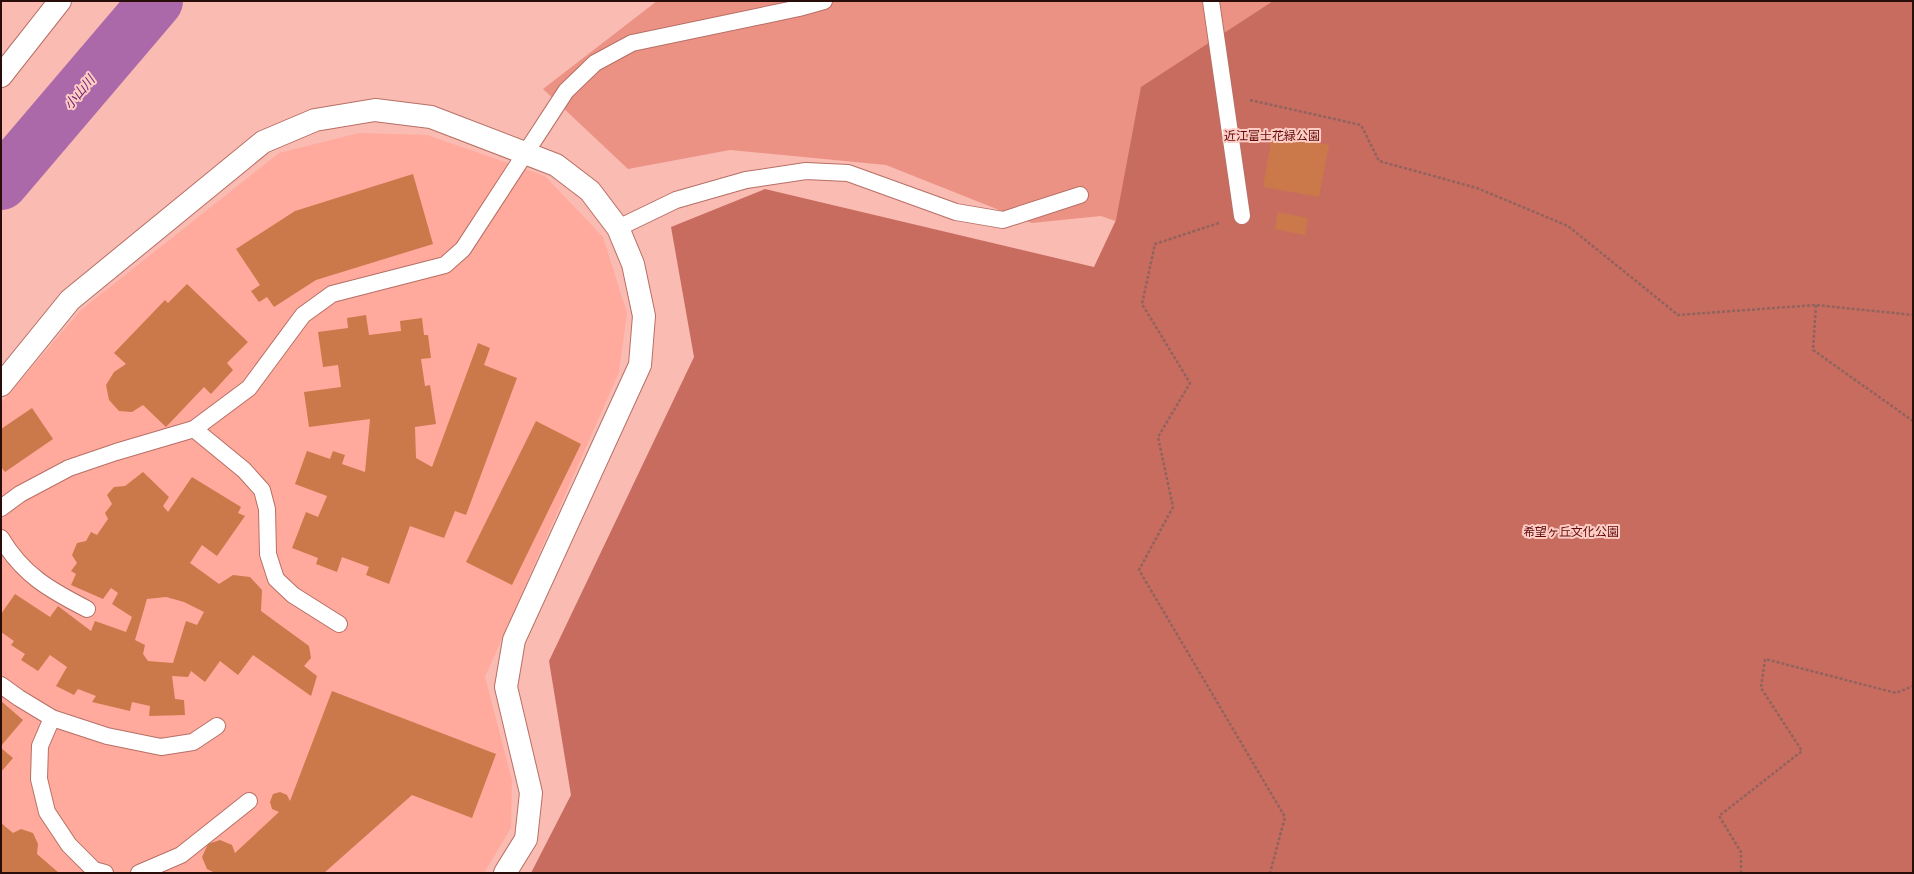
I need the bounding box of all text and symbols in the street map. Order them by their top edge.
water label: 小山川 [60,70,99,112]
park label: 近江富士花緑公園 [1224,128,1320,143]
park label: 希望ヶ丘文化公園 [1523,524,1619,539]

